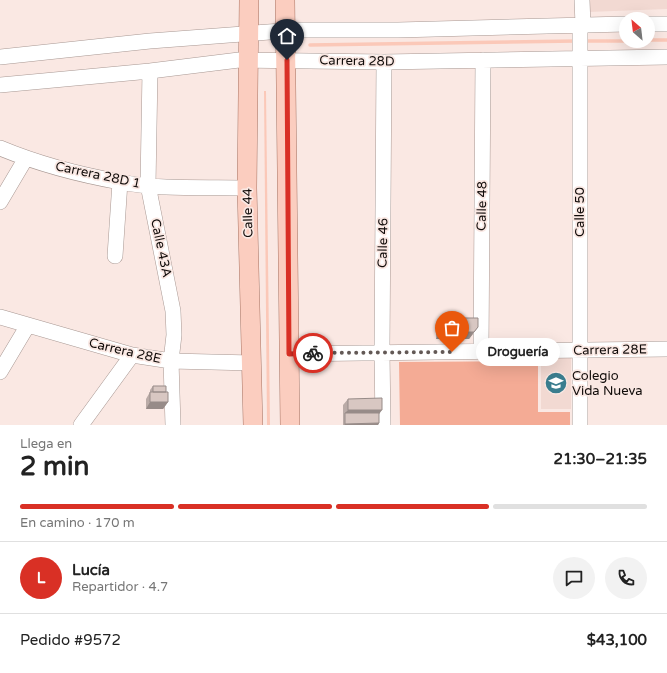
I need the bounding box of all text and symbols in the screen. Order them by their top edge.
north arrow [619,12,655,48]
map controls [619,12,655,48]
pin [270,19,304,60]
icon: home [276,25,298,47]
street label: Carrera 28D [319,52,395,70]
street label: Carrera 28D 1 [54,158,142,192]
street label: Calle 48 [474,181,490,231]
street label: Calle 50 [572,187,588,237]
street label: Calle 44 [240,188,256,238]
street label: Calle 43A [147,217,175,279]
street label: Calle 46 [375,218,391,268]
pin [435,311,469,352]
icon: bag [441,317,463,339]
courier [293,333,333,373]
street label: Carrera 28E [87,335,163,367]
callout: Droguería [476,338,560,366]
street label: Carrera 28E [573,341,647,359]
icon: bike [302,342,324,364]
text: Droguería [487,344,549,360]
place label: Colegio Vida Nueva [572,368,643,399]
school or university icon: Colegio Vida Nueva [543,370,569,396]
text: Llega en [20,436,72,452]
text: 21:30–21:35 [554,450,647,468]
text: 2 min [20,451,89,482]
text: En camino · 170 m [20,515,135,531]
button: chat [553,557,595,599]
button: phone [605,557,647,599]
text: Lucía [72,561,110,579]
text: L [37,569,45,587]
text: Repartidor · 4.7 [72,579,168,595]
text: Pedido #9572 [20,631,121,649]
text: $43,100 [587,631,647,649]

